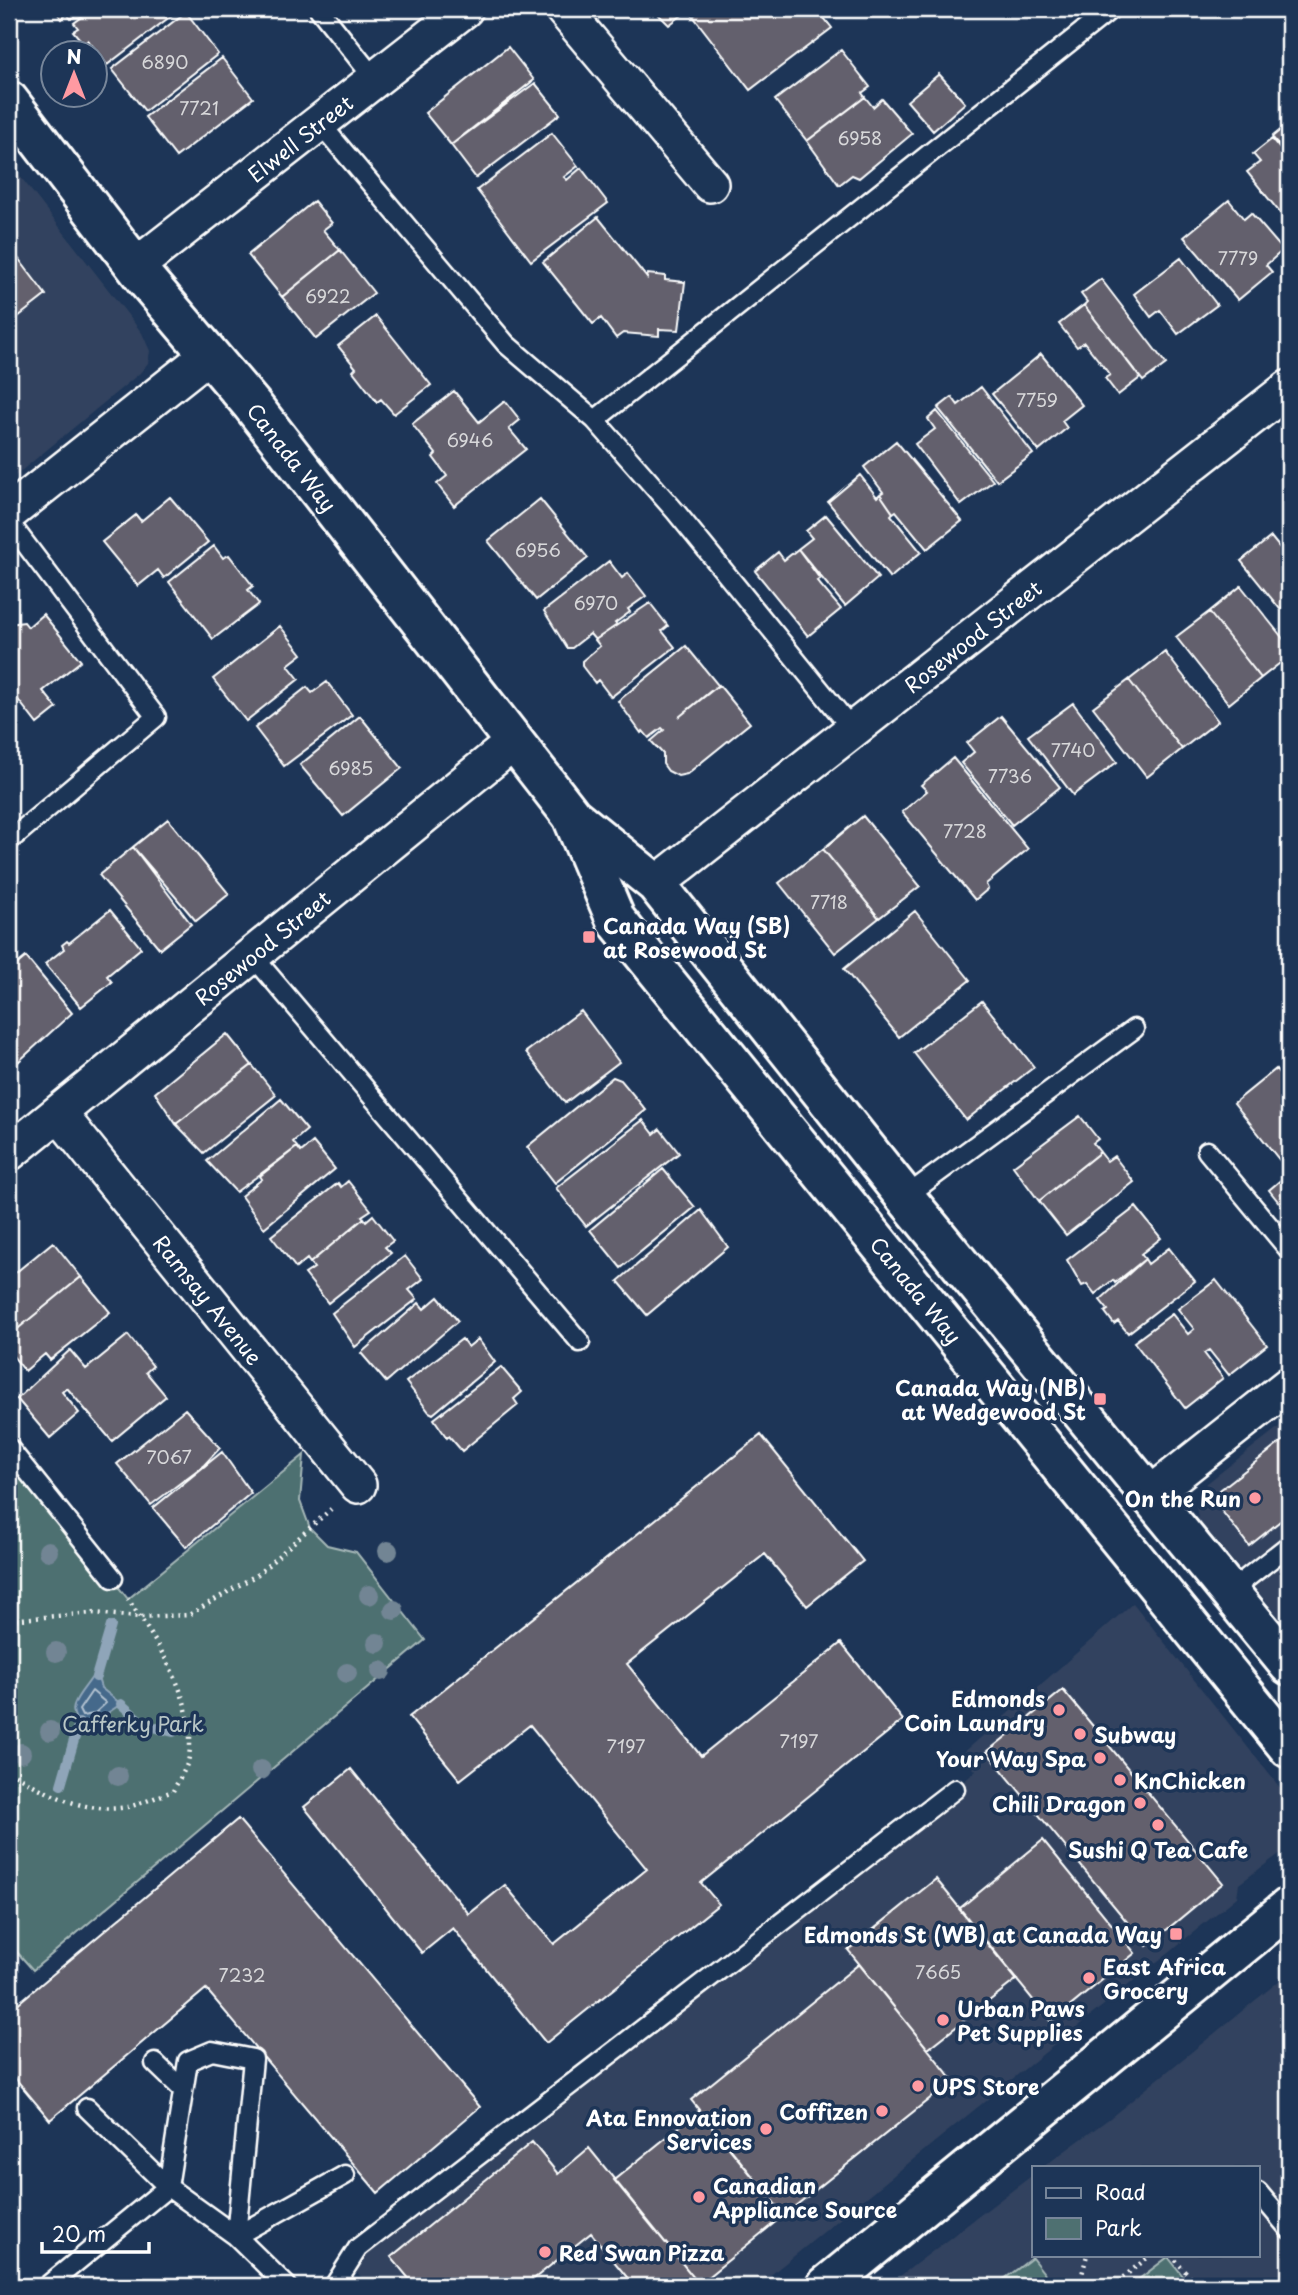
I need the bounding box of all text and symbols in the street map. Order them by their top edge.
north arrow [38,38,108,108]
text: N [66,42,82,70]
house number: 6890 [142,48,188,75]
street label: Elwell Street [240,87,359,189]
house number: 7721 [179,94,219,121]
house number: 6958 [838,124,882,151]
house number: 7779 [1218,244,1258,271]
house number: 6922 [305,282,351,309]
house number: 7759 [1016,386,1058,413]
street label: Canada Way [240,395,345,518]
house number: 6946 [447,426,493,453]
house number: 6956 [515,536,561,563]
street label: Rosewood Street [897,572,1048,700]
house number: 6970 [574,589,618,616]
house number: 7740 [1051,736,1095,763]
house number: 6985 [329,754,373,781]
house number: 7736 [988,762,1032,789]
house number: 7728 [943,817,987,844]
street label: Rosewood Street [187,882,337,1012]
house number: 7718 [810,888,848,915]
place label: Canada Way (SB) at Rosewood St [603,909,790,965]
marker: Canada Way (SB) at Rosewood St [581,929,597,945]
street label: Ramsay Avenue [146,1227,271,1371]
street label: Canada Way [863,1229,970,1351]
place label: Canada Way (NB) at Wedgewood St [895,1371,1086,1427]
marker: Canada Way (NB) at Wedgewood St [1092,1391,1108,1407]
house number: 7067 [146,1443,192,1470]
place label: On the Run [1125,1482,1241,1514]
marker: On the Run [1247,1490,1263,1506]
place label: Edmonds Coin Laundry [904,1682,1045,1738]
marker: Edmonds Coin Laundry [1051,1702,1067,1718]
park label: Cafferky Park [62,1707,204,1739]
place label: Subway [1094,1718,1176,1750]
marker: Subway [1072,1726,1088,1742]
house number: 7197 [780,1727,818,1754]
house number: 7197 [607,1732,645,1759]
place label: Your Way Spa [936,1742,1086,1774]
marker: Your Way Spa [1092,1750,1108,1766]
place label: KnChicken [1134,1764,1246,1796]
marker: KnChicken [1112,1772,1128,1788]
place label: Chili Dragon [992,1787,1126,1819]
marker: Chili Dragon [1132,1795,1148,1811]
marker: Sushi Q Tea Cafe [1150,1817,1166,1833]
place label: Sushi Q Tea Cafe [1068,1833,1248,1865]
place label: Edmonds St (WB) at Canada Way [804,1918,1162,1950]
marker: Edmonds St (WB) at Canada Way [1168,1926,1184,1942]
place label: East Africa Grocery [1103,1950,1227,2006]
house number: 7665 [915,1958,961,1985]
house number: 7232 [219,1961,265,1988]
marker: East Africa Grocery [1081,1970,1097,1986]
place label: Urban Paws Pet Supplies [957,1992,1085,2048]
marker: Urban Paws Pet Supplies [935,2012,951,2028]
place label: UPS Store [932,2070,1040,2102]
marker: UPS Store [910,2078,926,2094]
place label: Coffizen [779,2095,868,2127]
place label: Ata Ennovation Services [585,2101,752,2157]
marker: Coffizen [874,2103,890,2119]
marker: Ata Ennovation Services [758,2121,774,2137]
legend [1032,2166,1260,2256]
place label: Canadian Appliance Source [713,2169,897,2225]
text: Road [1095,2175,1146,2207]
marker: Canadian Appliance Source [691,2189,707,2205]
scale bar [42,2211,149,2255]
text: Park [1095,2211,1142,2243]
text: 20 m [52,2217,106,2249]
place label: Red Swan Pizza [559,2236,724,2268]
marker: Red Swan Pizza [537,2244,553,2260]

